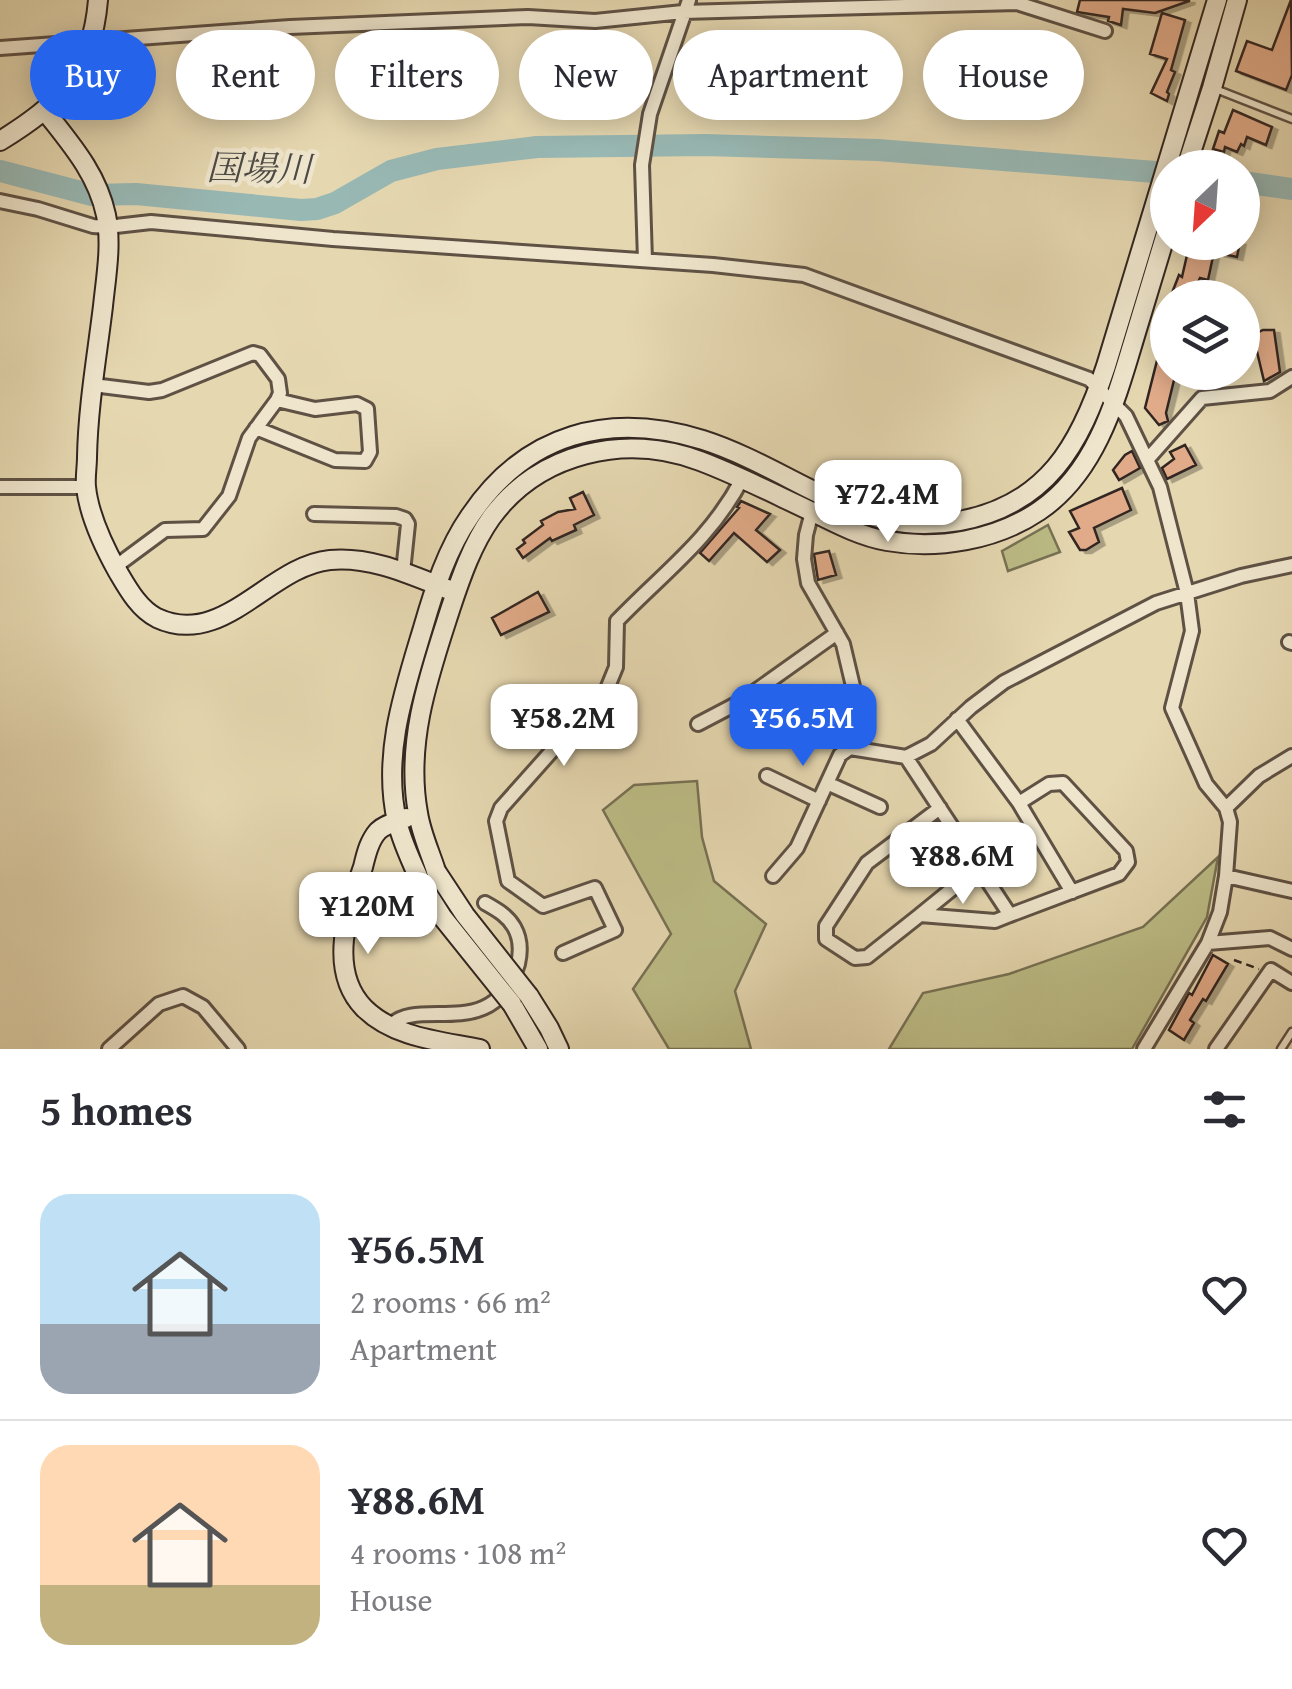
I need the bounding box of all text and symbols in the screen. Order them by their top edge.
chip: Buy [30,30,156,120]
chip: Rent [176,30,315,120]
chip: Filters [335,30,499,120]
chip: New [519,30,653,120]
chip: Apartment [673,30,903,120]
chip: House [923,30,1084,120]
water label: 国場川 [206,142,316,194]
north arrow [1150,150,1260,260]
map controls [1150,150,1260,390]
button: layers [1150,280,1260,390]
pin: ¥72.4M [807,460,969,545]
text: ¥72.4M [837,469,939,516]
pin: ¥58.2M [483,684,645,769]
pin: ¥56.5M [722,684,884,769]
text: ¥58.2M [513,693,615,740]
text: ¥56.5M [752,693,854,740]
pin: ¥88.6M [882,822,1044,907]
text: ¥88.6M [912,831,1014,878]
pin: ¥120M [298,872,438,957]
text: ¥120M [321,881,415,928]
text: 5 homes [40,1079,193,1140]
icon: filters [1197,1082,1252,1137]
text: ¥56.5M [350,1217,485,1278]
icon: home [120,1234,240,1354]
icon: heart [1197,1267,1252,1322]
text: 2 rooms · 66 m² [350,1278,551,1325]
text: Apartment [350,1325,497,1372]
text: ¥88.6M [350,1468,485,1529]
icon: home [120,1485,240,1605]
icon: heart [1197,1518,1252,1573]
text: 4 rooms · 108 m² [350,1529,566,1576]
text: House [350,1576,433,1623]

